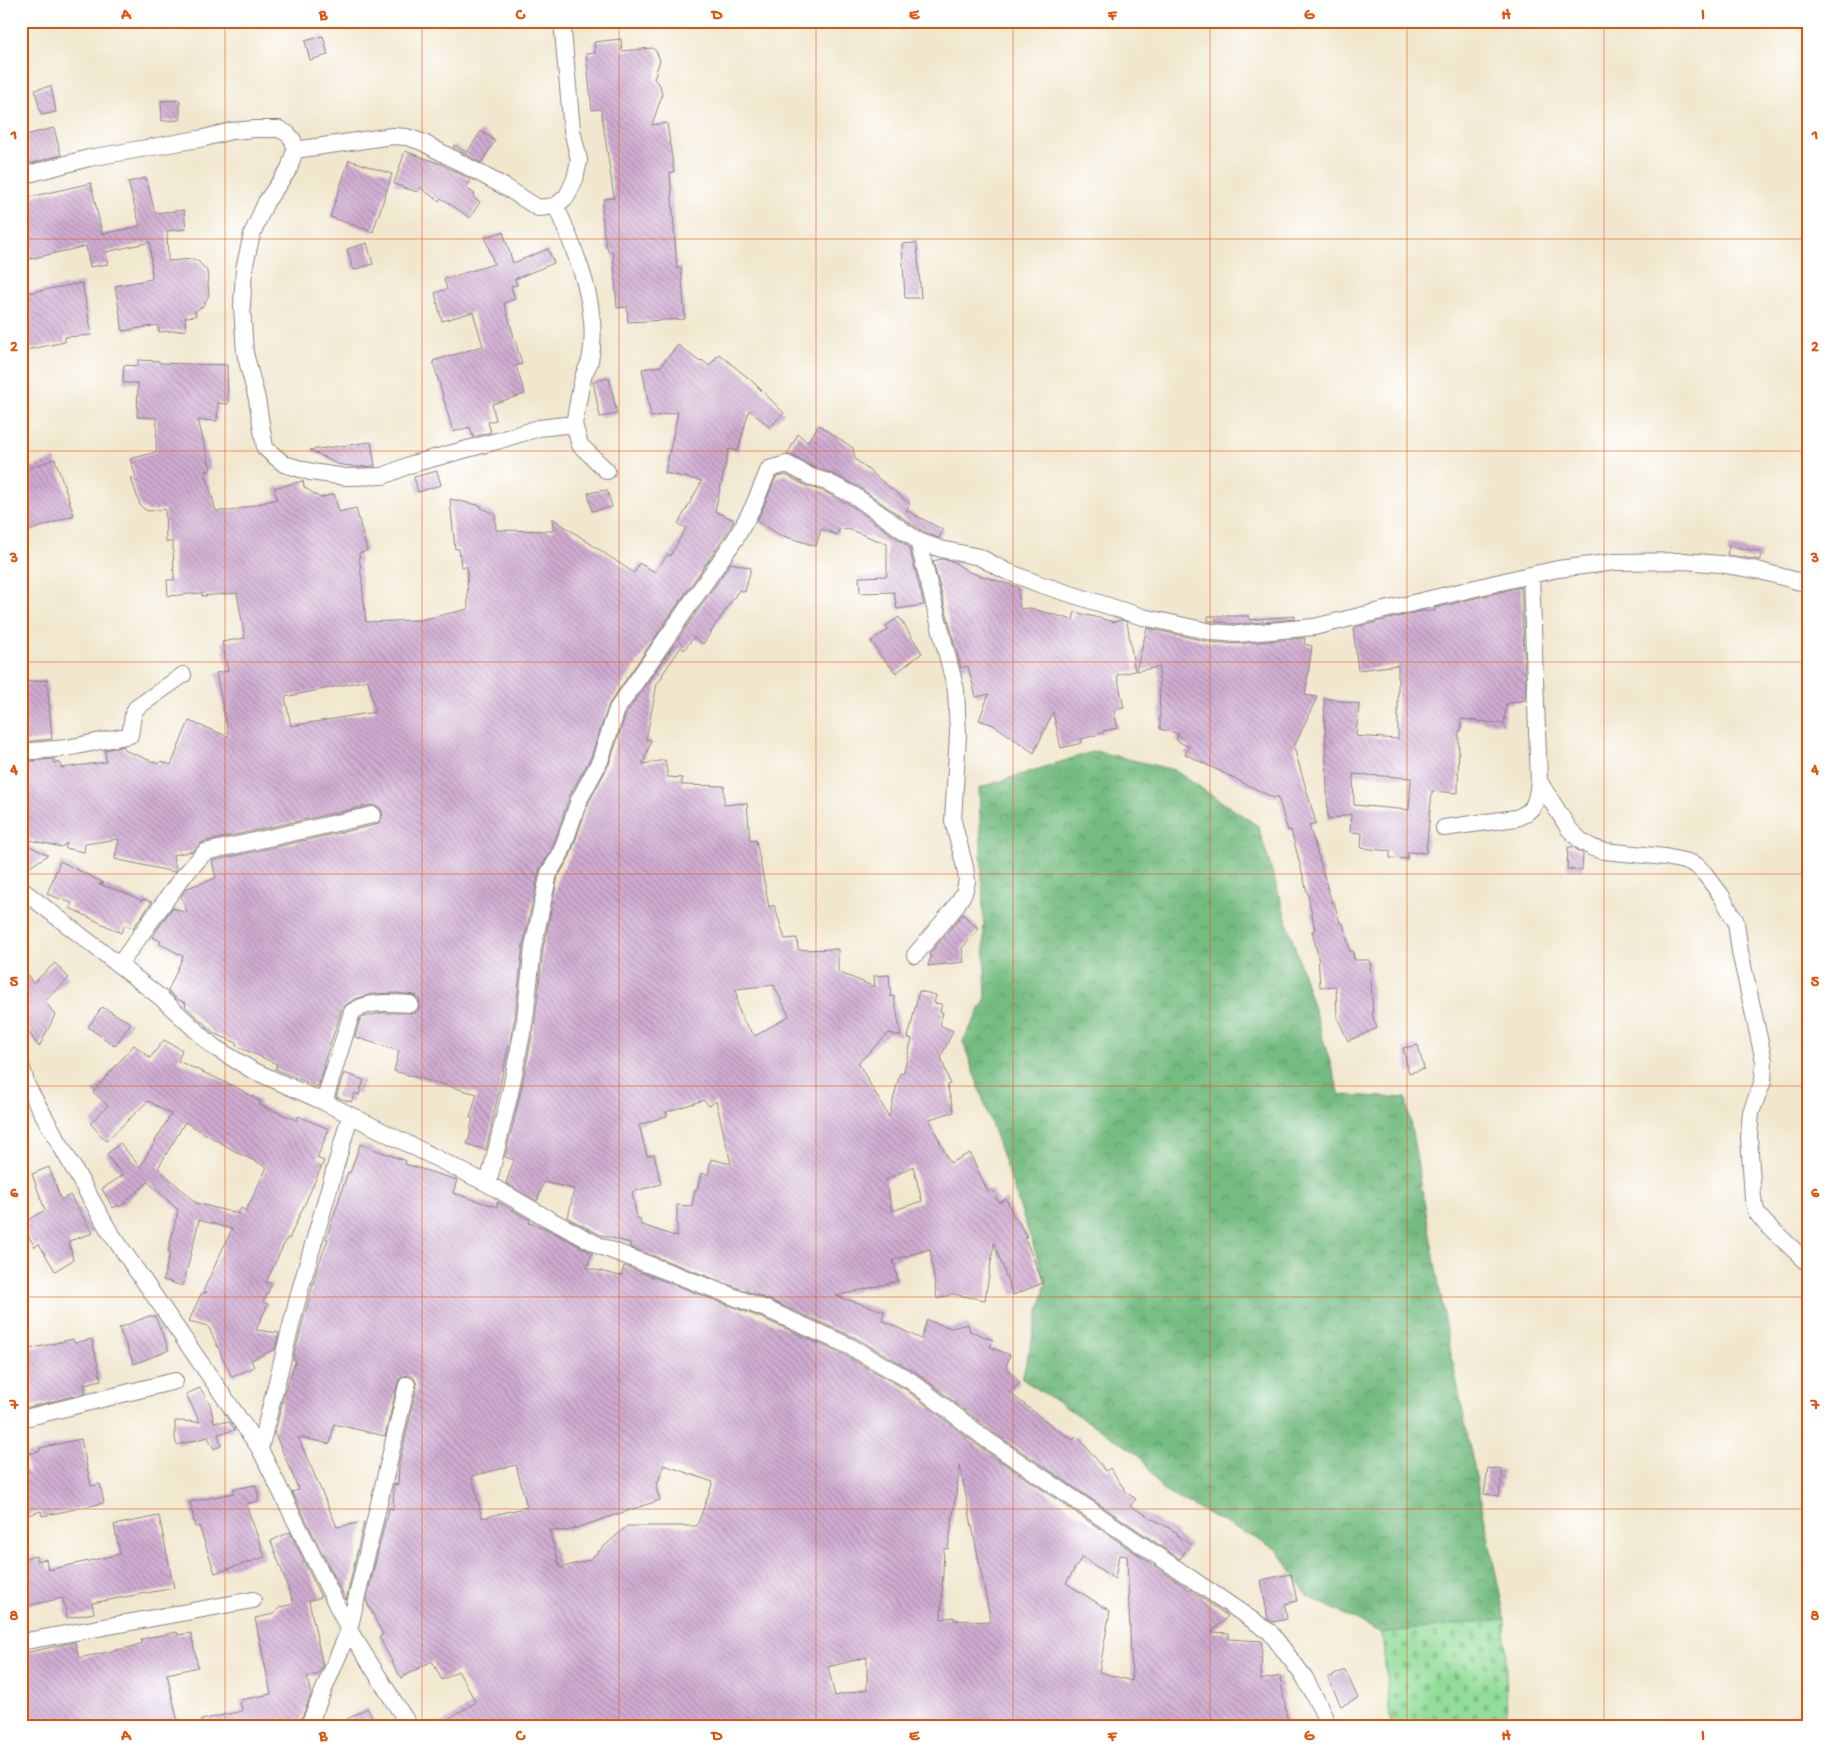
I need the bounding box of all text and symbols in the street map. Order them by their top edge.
text: A [120,7,132,26]
text: B [318,7,328,26]
text: C [515,7,526,26]
text: D [710,7,723,26]
text: E [909,7,920,26]
text: F [1107,7,1118,26]
text: G [1304,7,1315,26]
text: H [1501,7,1511,26]
text: I [1701,7,1705,26]
text: 1 [10,127,17,146]
text: 1 [1811,127,1818,146]
text: 2 [10,339,18,358]
text: 2 [1811,339,1819,358]
text: 3 [9,550,18,569]
text: 3 [1810,550,1819,569]
text: 4 [9,762,18,781]
text: 4 [1810,762,1819,781]
text: 5 [10,974,19,993]
text: 5 [1811,974,1820,993]
text: 6 [10,1185,19,1204]
text: 6 [1811,1185,1820,1204]
text: 7 [9,1397,19,1416]
text: 7 [1810,1397,1820,1416]
text: 8 [10,1608,19,1627]
text: 8 [1811,1608,1820,1627]
text: A [120,1728,132,1747]
text: B [318,1728,328,1747]
text: C [515,1728,526,1747]
text: D [710,1728,723,1747]
text: E [909,1728,920,1747]
text: F [1107,1728,1118,1747]
text: G [1304,1728,1315,1747]
text: H [1501,1728,1511,1747]
text: I [1701,1728,1705,1747]

